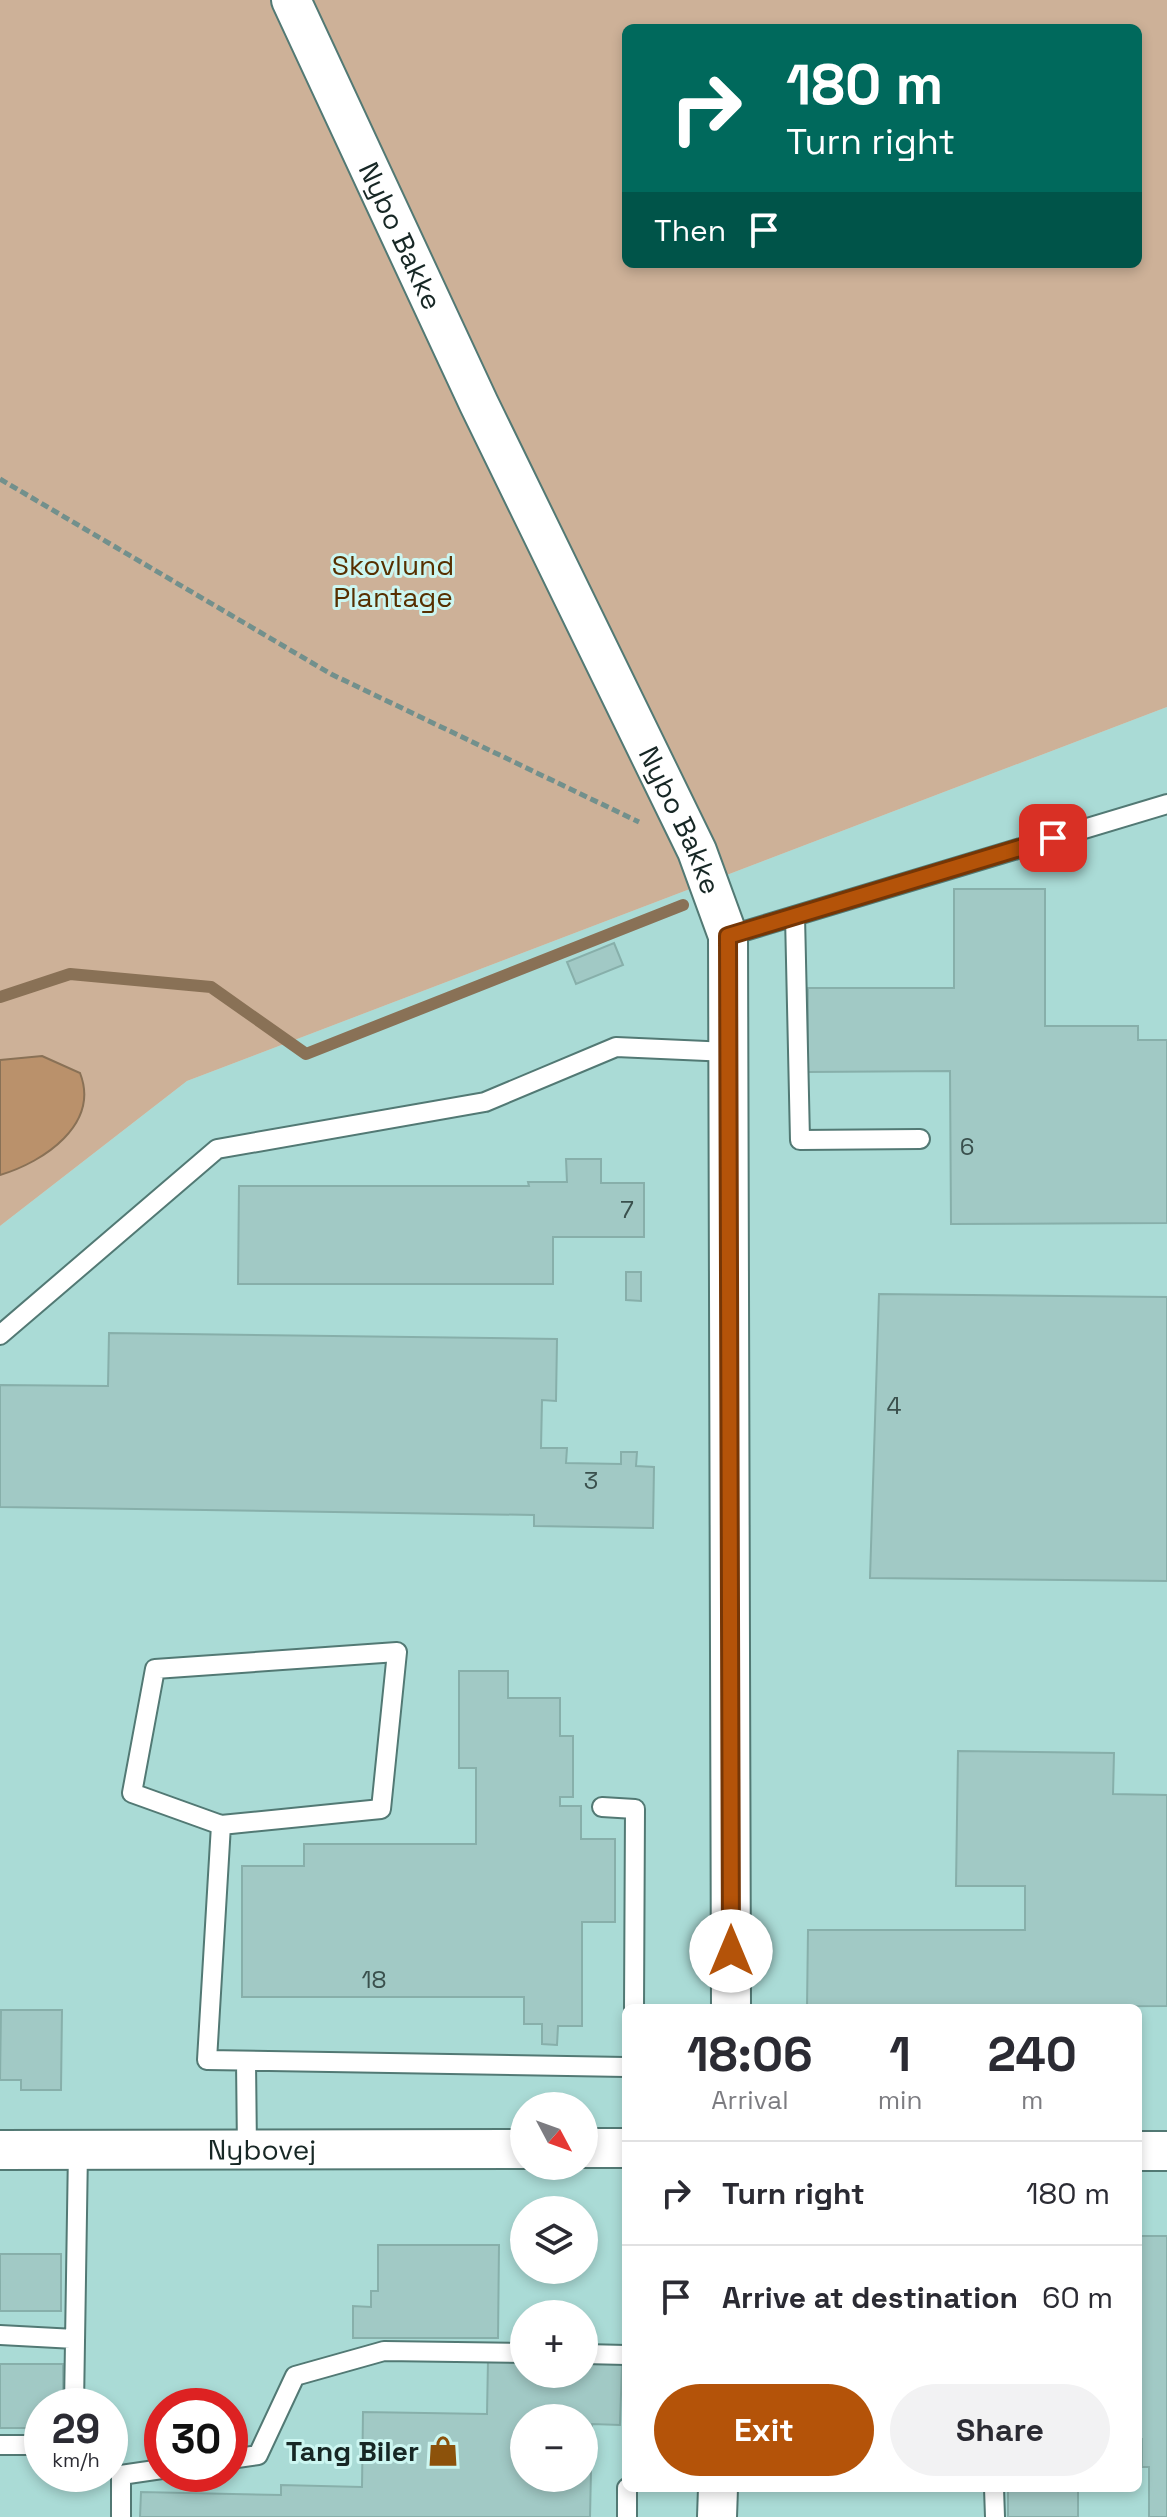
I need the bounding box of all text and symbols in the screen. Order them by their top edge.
text: 180 m [786,49,943,120]
icon: right [654,56,758,160]
text: Turn right [786,119,955,165]
street label: Nybo Bakke [351,156,451,315]
icon: arrive [742,208,786,252]
text: Then [654,211,726,250]
park label: Skovlund Plantage [332,547,454,615]
street label: Nybo Bakke [631,740,729,899]
pin [1019,804,1087,872]
icon: arrive [1031,816,1075,860]
house number: 6 [960,1131,974,1162]
house number: 7 [620,1194,634,1225]
house number: 4 [887,1390,902,1421]
house number: 3 [584,1465,598,1496]
position arrow [689,1909,773,1993]
house number: 18 [362,1964,386,1995]
text: 18:06 [687,2024,813,2085]
text: 1 [889,2024,911,2085]
text: 240 [987,2024,1077,2085]
text: Arrival [711,2083,789,2117]
text: min [878,2083,922,2117]
text: m [1021,2083,1043,2117]
north arrow [510,2092,598,2180]
map controls [510,2092,598,2492]
street label: Nybovej [208,2131,316,2168]
icon: right [654,2171,698,2215]
text: Turn right [722,2174,865,2213]
text: 180 m [1026,2174,1110,2213]
button: layers [510,2196,598,2284]
icon: arrive [654,2275,698,2319]
text: Arrive at destination [722,2278,1018,2317]
text: 60 m [1042,2278,1113,2317]
button: + [510,2300,598,2388]
button: Exit [654,2384,874,2476]
button: Share [890,2384,1110,2476]
speed limit sign: 30 [144,2388,248,2492]
text: 29 [52,2404,100,2455]
button: − [510,2404,598,2492]
place label: Tang Biler [286,2433,419,2469]
shop icon: Tang Biler [426,2434,460,2468]
text: km/h [52,2447,100,2473]

